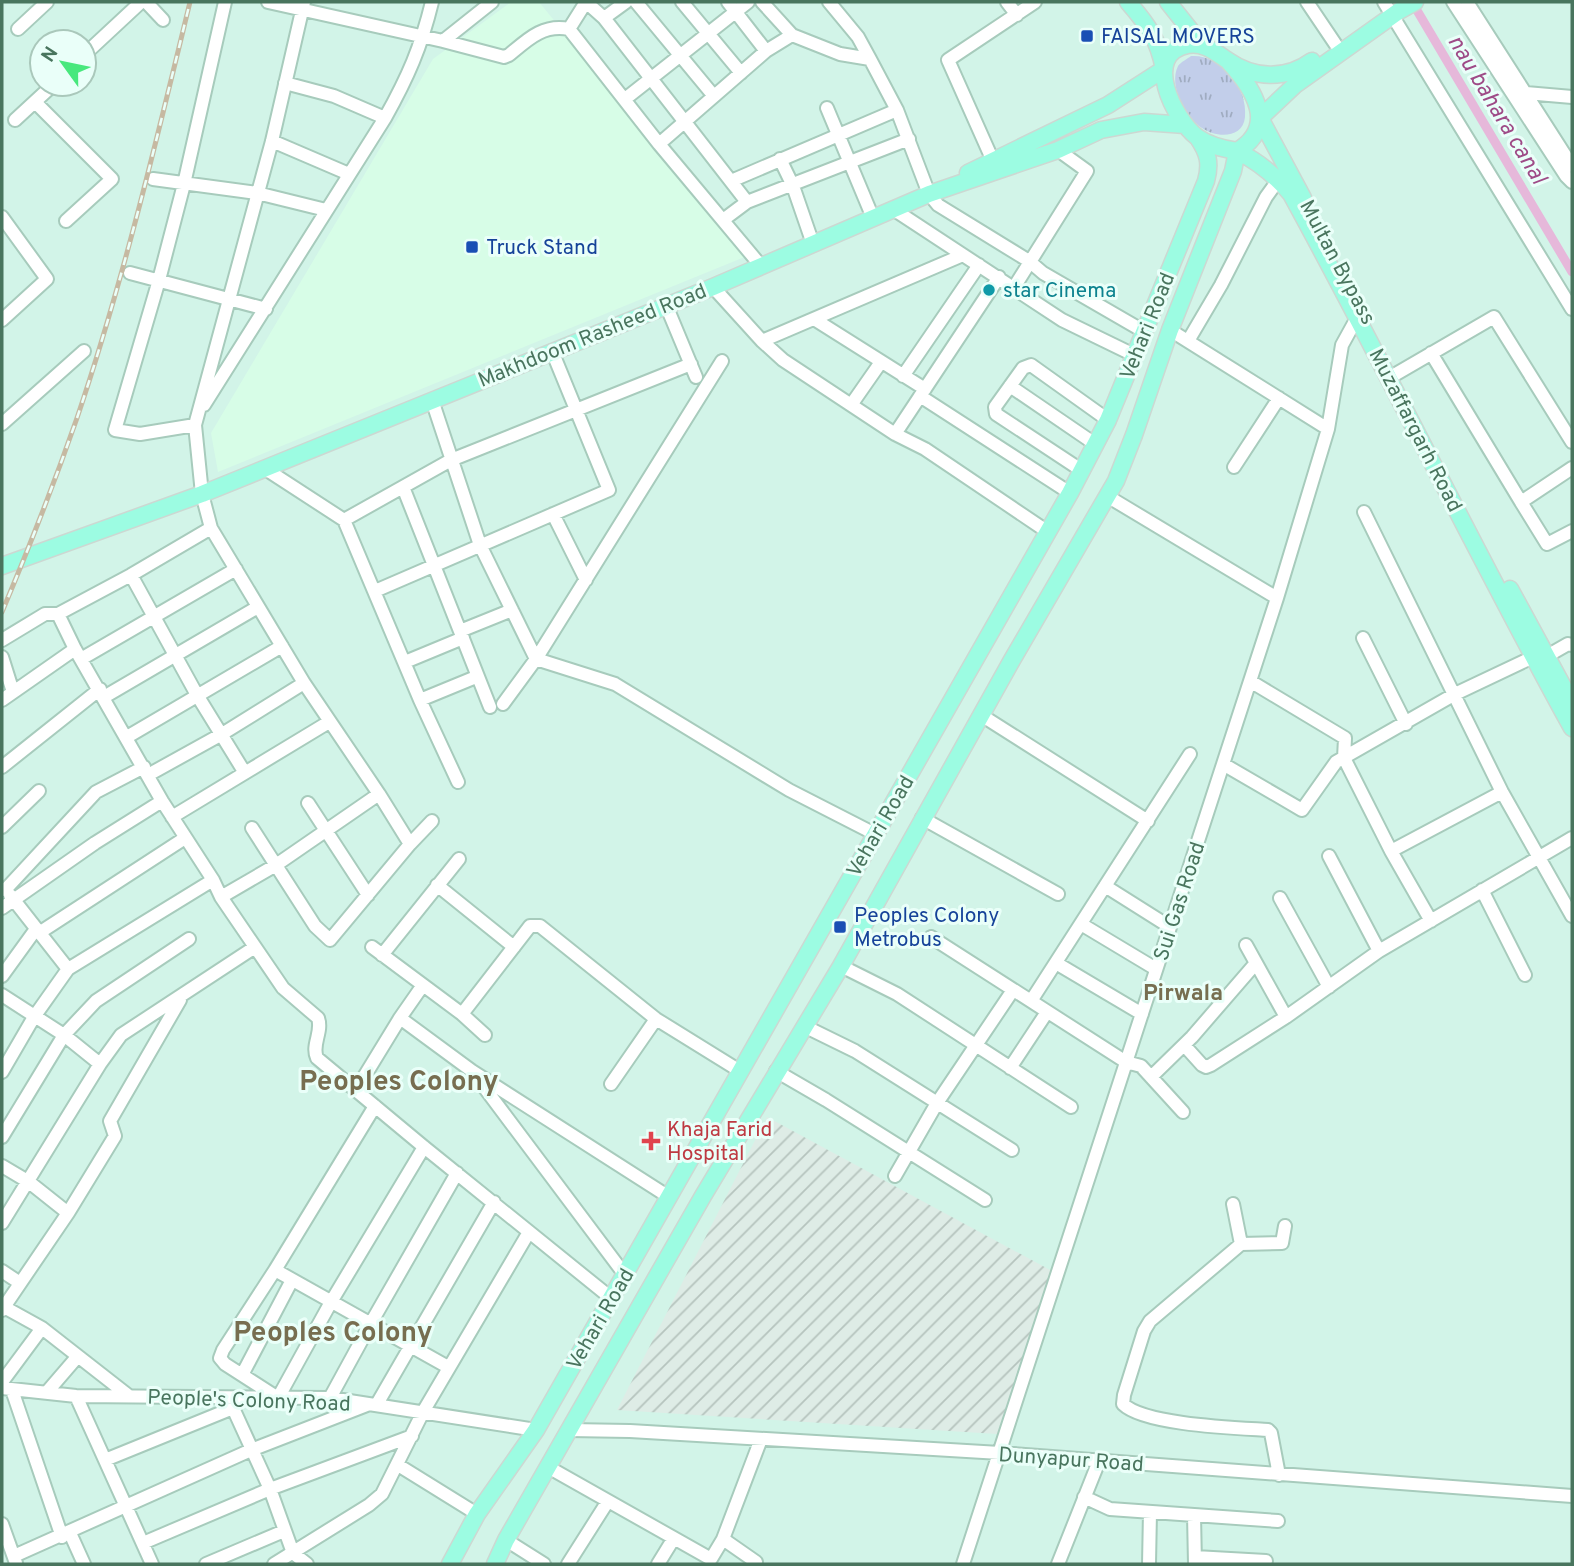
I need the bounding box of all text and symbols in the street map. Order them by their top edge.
place label: FAISAL MOVERS [1101,24,1255,51]
north arrow [28,28,98,98]
marker: FAISAL MOVERS [1079,28,1095,44]
water label: nau bahara canal [1440,30,1552,191]
text: N [37,43,64,67]
street label: Multan Bypass [1292,196,1381,330]
place label: Truck Stand [486,235,598,262]
marker: Truck Stand [464,239,480,255]
street label: Vehari Road [1115,269,1182,384]
street label: Makhdoom Rasheed Road [474,278,711,395]
place label: star Cinema [1003,278,1116,305]
marker: star Cinema [981,282,997,298]
street label: Muzaffargarh Road [1362,344,1468,517]
street label: Vehari Road [841,771,921,883]
street label: Sui Gas Road [1148,839,1212,964]
place label: Peoples Colony Metrobus [854,903,999,954]
marker: Peoples Colony Metrobus [832,919,848,935]
district label: Pirwala [1143,980,1223,1009]
district label: Peoples Colony [299,1065,499,1101]
place label: Khaja Farid Hospital [667,1117,772,1168]
marker: Khaja Farid Hospital [641,1131,661,1151]
street label: Vehari Road [561,1264,641,1376]
district label: Peoples Colony [233,1316,433,1352]
street label: People's Colony Road [147,1384,351,1419]
street label: Dunyapur Road [997,1442,1144,1479]

